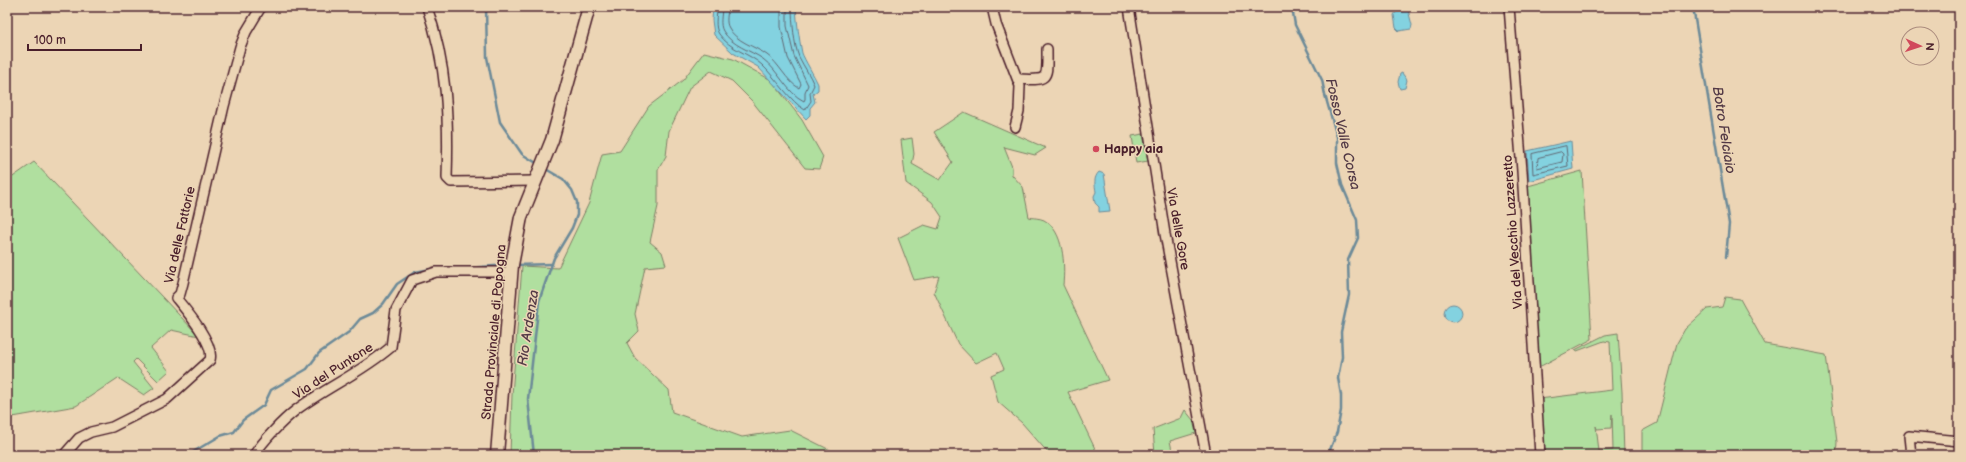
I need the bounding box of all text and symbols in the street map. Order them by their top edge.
scale bar [28,26,141,52]
north arrow [1900,26,1940,66]
text: 100 m [34,33,66,48]
text: N [1923,42,1936,51]
water label: Fosso Valle Corsa [1322,77,1364,192]
water label: Botro Felciaio [1709,85,1739,175]
place label: Happy aia [1104,141,1163,157]
marker: Happy aia [1091,144,1101,154]
street label: Via del Vecchio Lazzeretto [1500,154,1526,310]
street label: Via delle Fattorie [161,185,199,285]
street label: Via delle Gore [1163,187,1193,272]
street label: Strada Provinciale di Popogna [478,244,510,420]
water label: Rio Ardenza [514,289,542,367]
street label: Via del Puntone [290,339,376,403]

